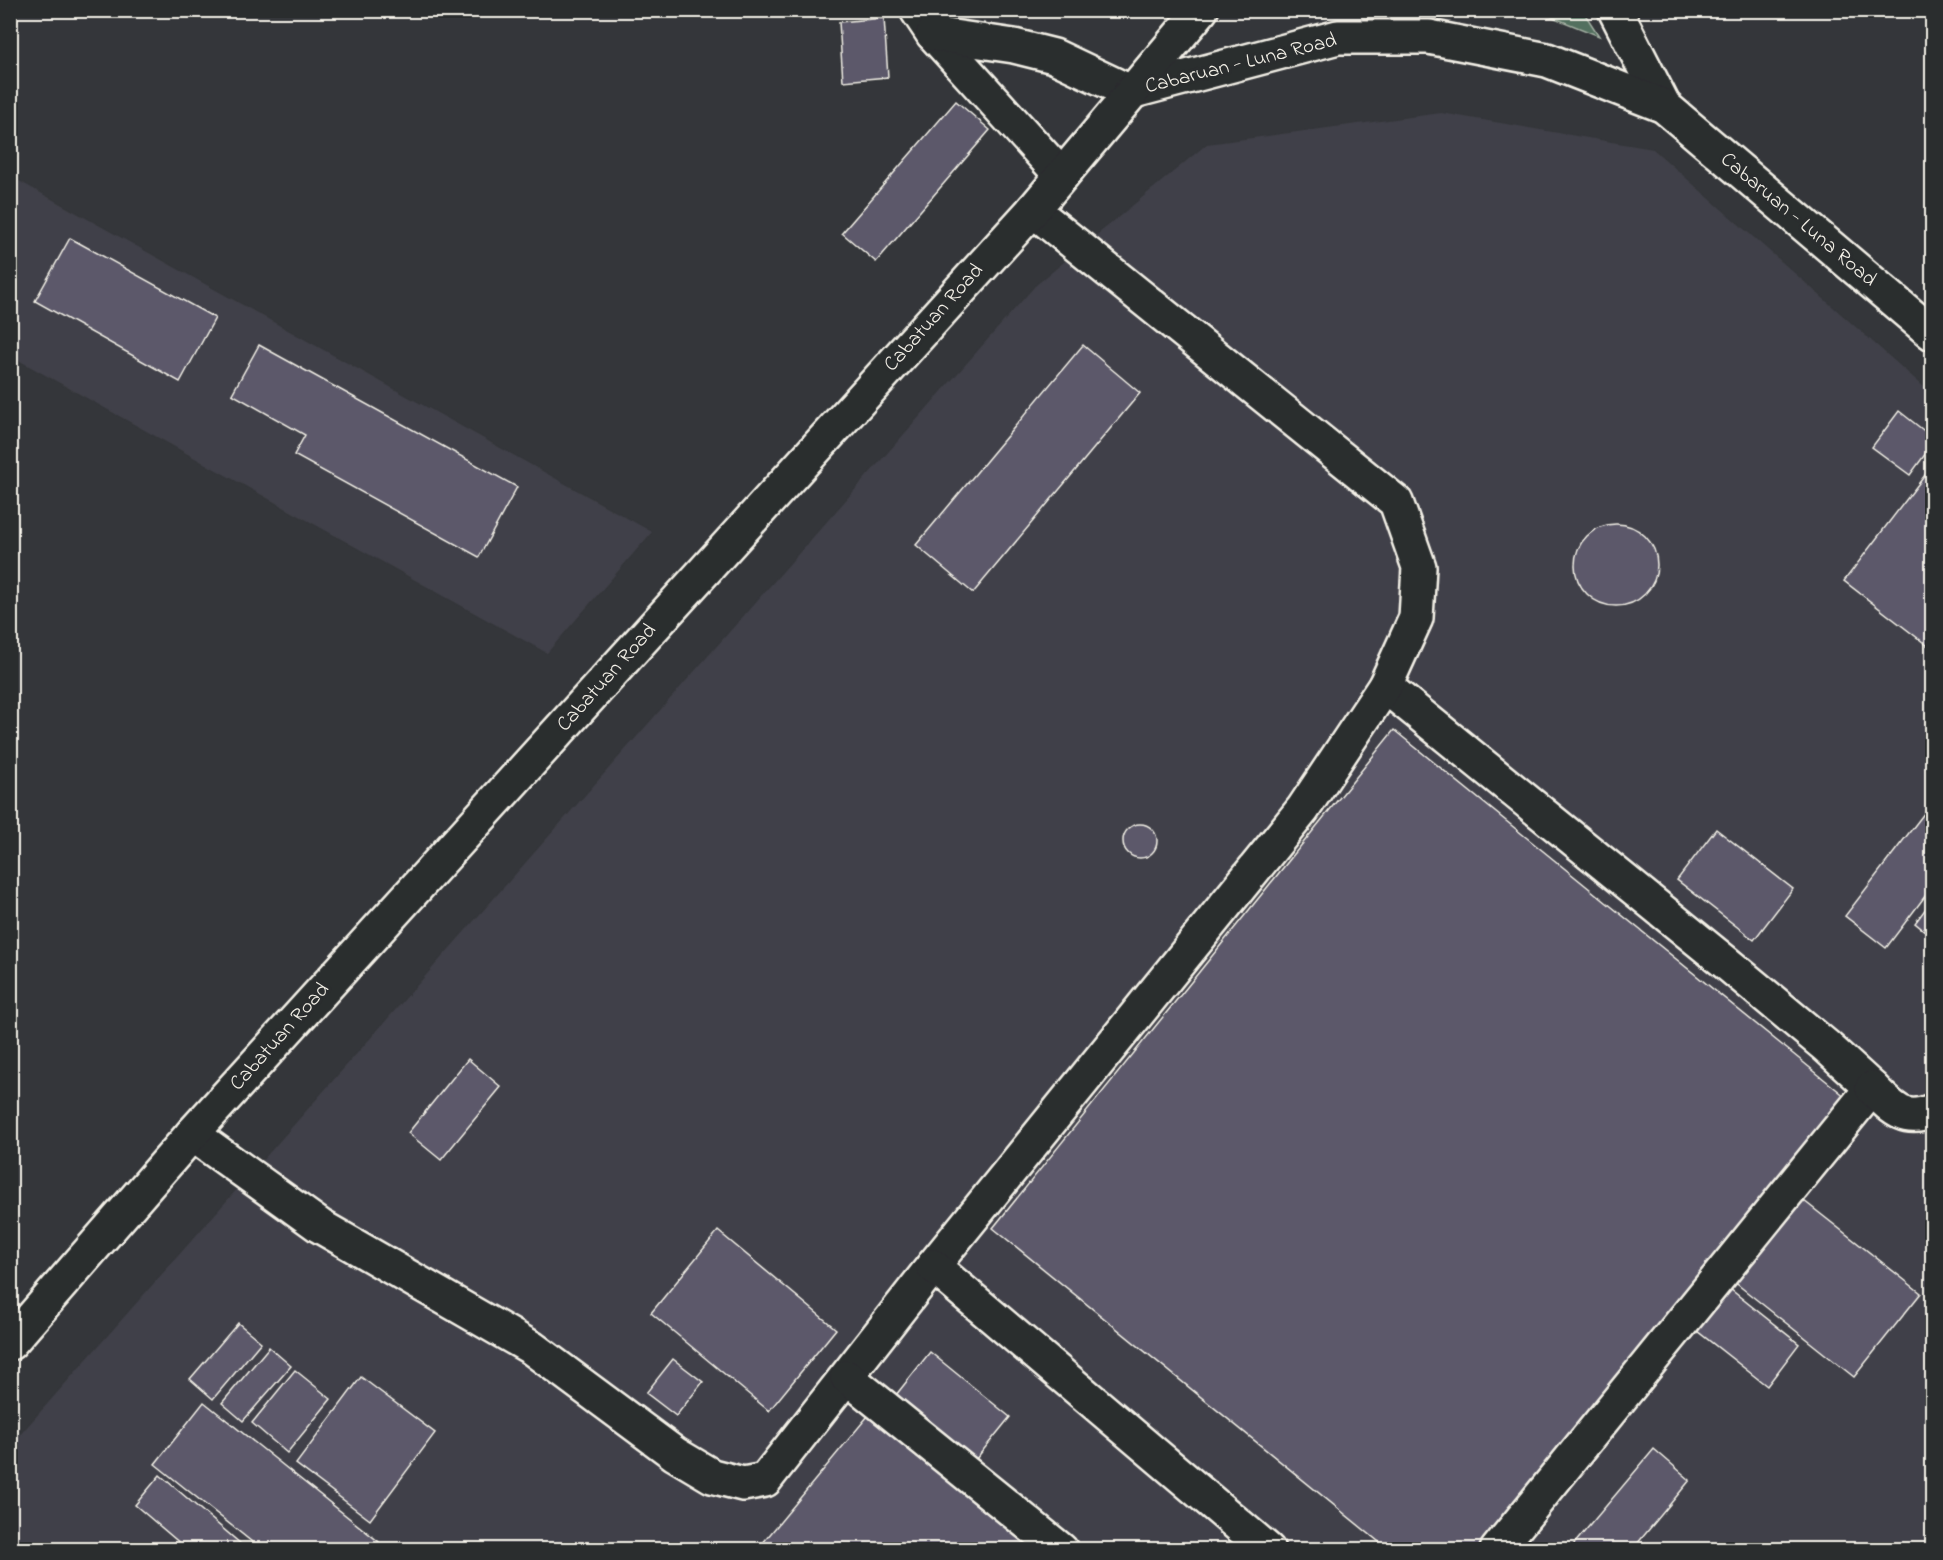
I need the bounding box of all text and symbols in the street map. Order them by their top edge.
street label: Cabaruan - Luna Road [1142,26,1340,102]
street label: Cabaruan - Luna Road [1713,145,1883,295]
street label: Cabatuan Road [877,257,991,379]
street label: Cabatuan Road [550,617,664,739]
street label: Cabatuan Road [223,976,337,1098]

